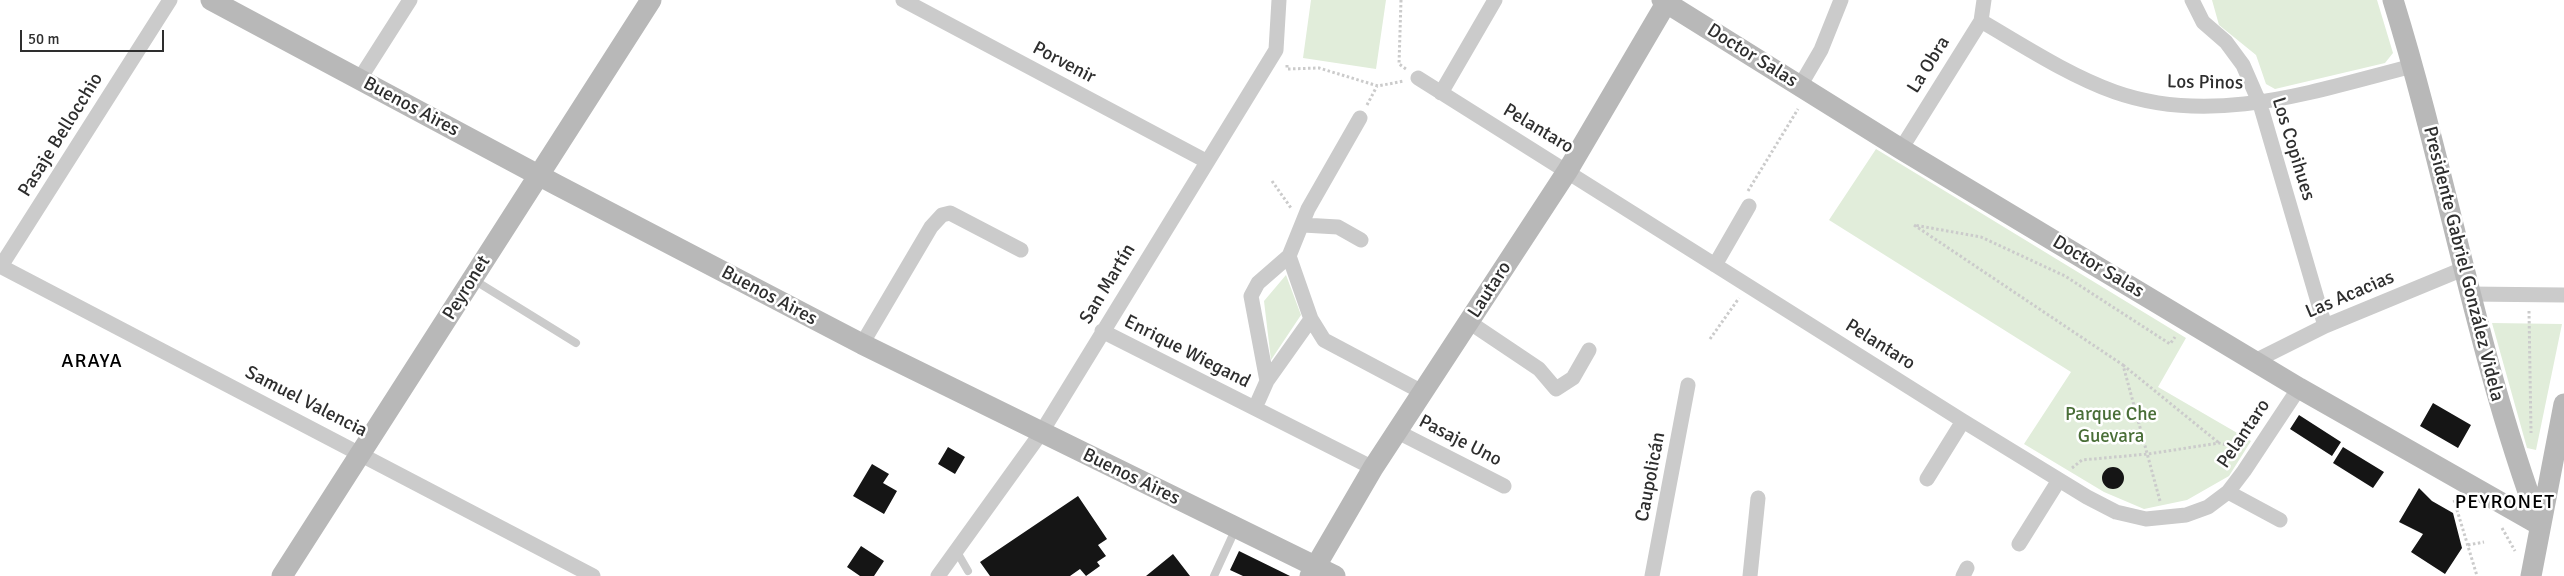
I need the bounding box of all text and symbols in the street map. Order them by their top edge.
street label: Doctor Salas [1703,19,1801,93]
scale bar [22,20,166,52]
text: 50 m [28,30,59,48]
street label: La Obra [1903,32,1955,98]
street label: Porvenir [1029,37,1099,89]
street label: Pasaje Bellocchio [14,69,108,201]
street label: Los Pinos [2167,71,2243,95]
street label: Buenos Aires [359,72,463,142]
street label: Los Copihues [2266,95,2320,203]
street label: Pelantaro [1499,99,1577,159]
street label: Presidente Gabriel González Videla [2418,124,2508,404]
street label: Doctor Salas [2048,231,2148,303]
street label: San Martín [1075,240,1141,328]
street label: Peyronet [438,252,496,324]
street label: Lautaro [1463,258,1517,322]
street label: Buenos Aires [717,261,821,331]
street label: Las Acacias [2302,266,2398,324]
street label: Enrique Wiegand [1120,310,1254,394]
street label: Pelantaro [1841,315,1919,375]
district label: ARAYA [61,350,123,374]
street label: Samuel Valencia [241,361,371,443]
street label: Pelantaro [2213,395,2275,473]
park label: Parque Che Guevara [2065,404,2157,448]
street label: Pasaje Uno [1415,410,1505,472]
street label: Caupolicán [1631,430,1671,524]
street label: Buenos Aires [1079,444,1183,510]
district label: PEYRONET [2454,491,2556,515]

